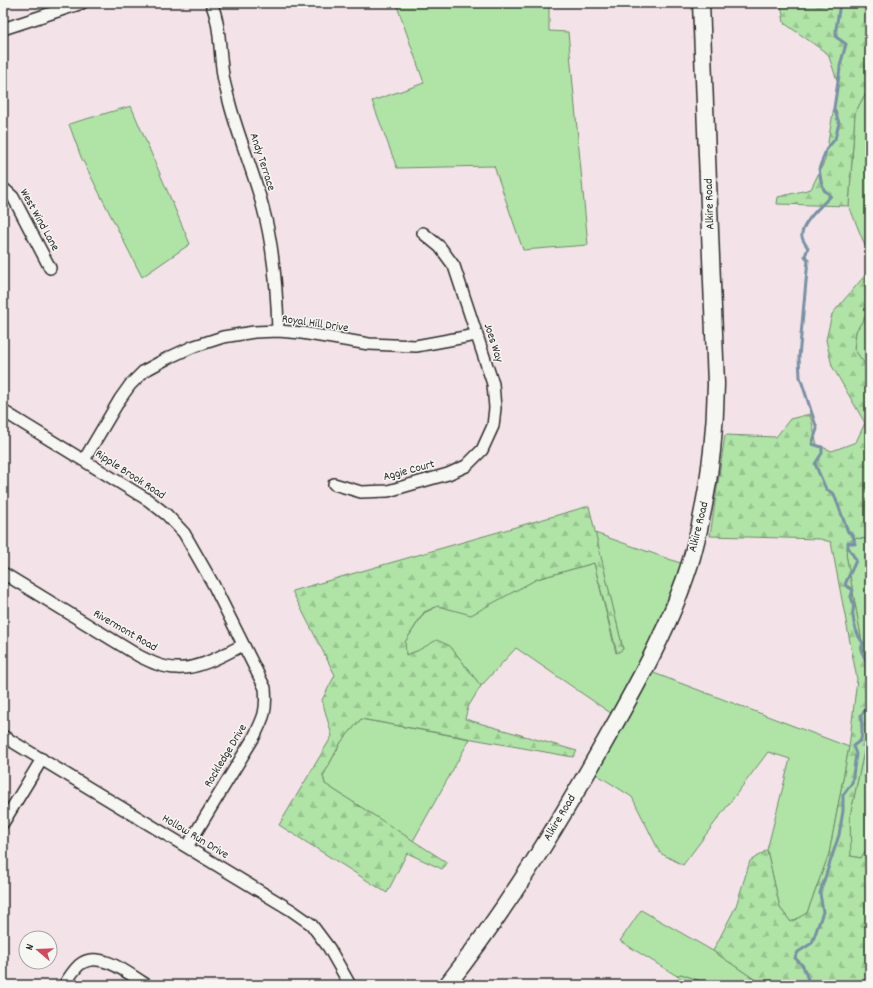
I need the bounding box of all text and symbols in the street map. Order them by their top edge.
street label: Andy Terrace [245,131,279,193]
street label: Alkire Road [701,178,719,230]
street label: West Wind Lane [15,186,63,254]
street label: Royal Hill Drive [281,311,349,337]
street label: Joes Way [479,321,508,366]
street label: Ripple Brook Road [91,446,169,504]
street label: Aggie Court [381,456,437,486]
street label: Alkire Road [685,500,713,554]
street label: Rivermont Road [90,606,160,656]
street label: Rockledge Drive [200,721,252,791]
street label: Alkire Road [539,792,581,844]
street label: Hollow Run Drive [158,810,232,864]
north arrow [18,930,58,970]
text: N [22,942,39,953]

